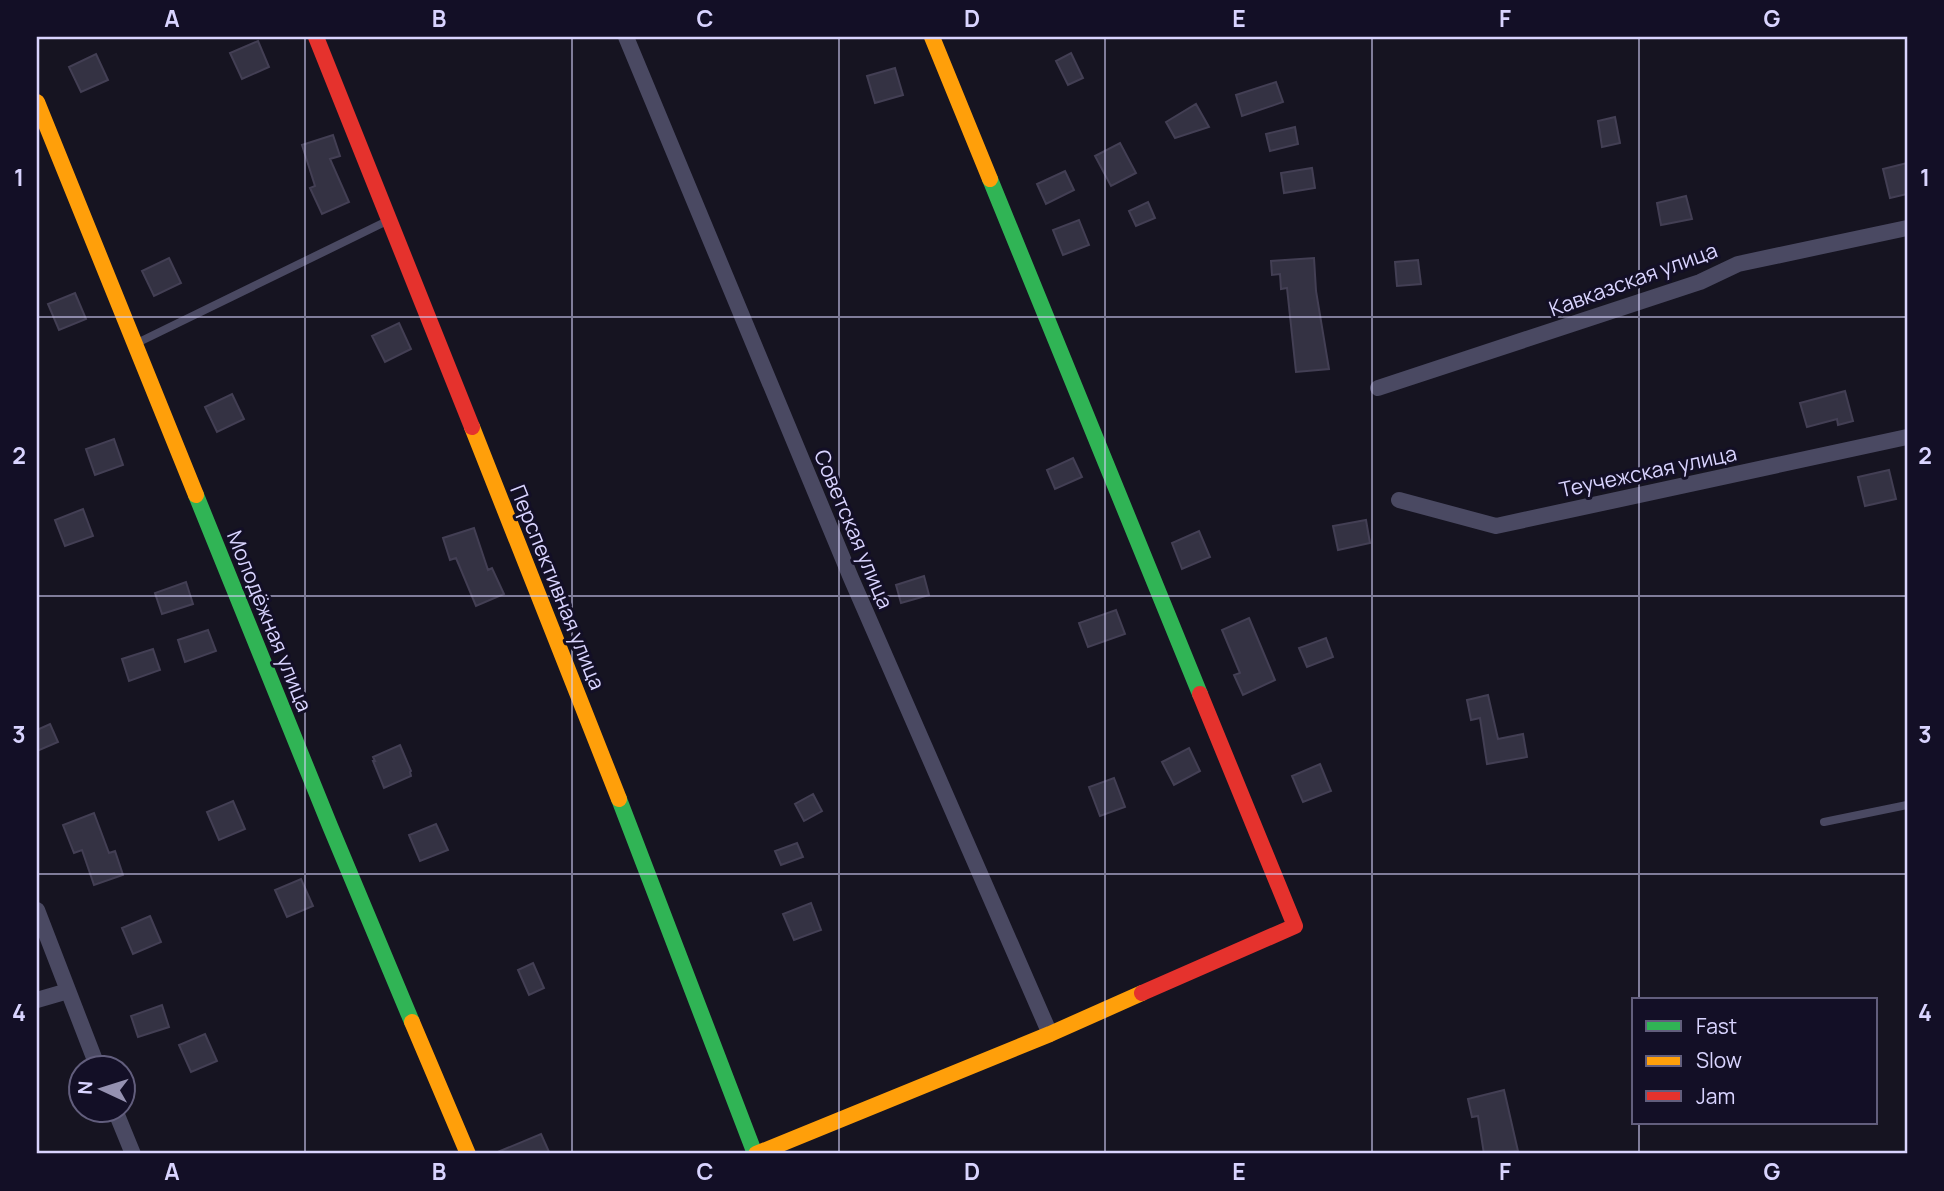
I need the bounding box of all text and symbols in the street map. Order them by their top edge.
text: A [164,2,180,34]
text: B [432,2,446,34]
text: C [697,2,714,34]
text: D [964,2,980,34]
text: E [1232,2,1246,34]
text: F [1499,2,1511,34]
text: G [1764,2,1781,34]
text: 1 [14,161,24,193]
text: 1 [1920,161,1930,193]
street label: Кавказская улица [1545,236,1721,322]
text: 2 [12,439,26,471]
street label: Теучежская улица [1557,439,1739,503]
text: 2 [1918,439,1932,471]
street label: Советская улица [808,445,900,613]
street label: Перспективная улица [504,480,612,694]
street label: Молодёжная улица [221,526,319,716]
text: 3 [12,718,26,750]
text: 3 [1918,718,1932,750]
text: 4 [12,996,26,1028]
text: 4 [1918,996,1932,1028]
legend [1632,998,1878,1124]
text: Fast [1696,1012,1737,1040]
text: Slow [1696,1046,1742,1074]
north arrow [66,1054,136,1124]
text: N [72,1080,98,1096]
text: Jam [1696,1082,1735,1110]
text: A [164,1155,180,1187]
text: B [432,1155,446,1187]
text: C [697,1155,714,1187]
text: D [964,1155,980,1187]
text: E [1232,1155,1246,1187]
text: F [1499,1155,1511,1187]
text: G [1764,1155,1781,1187]

